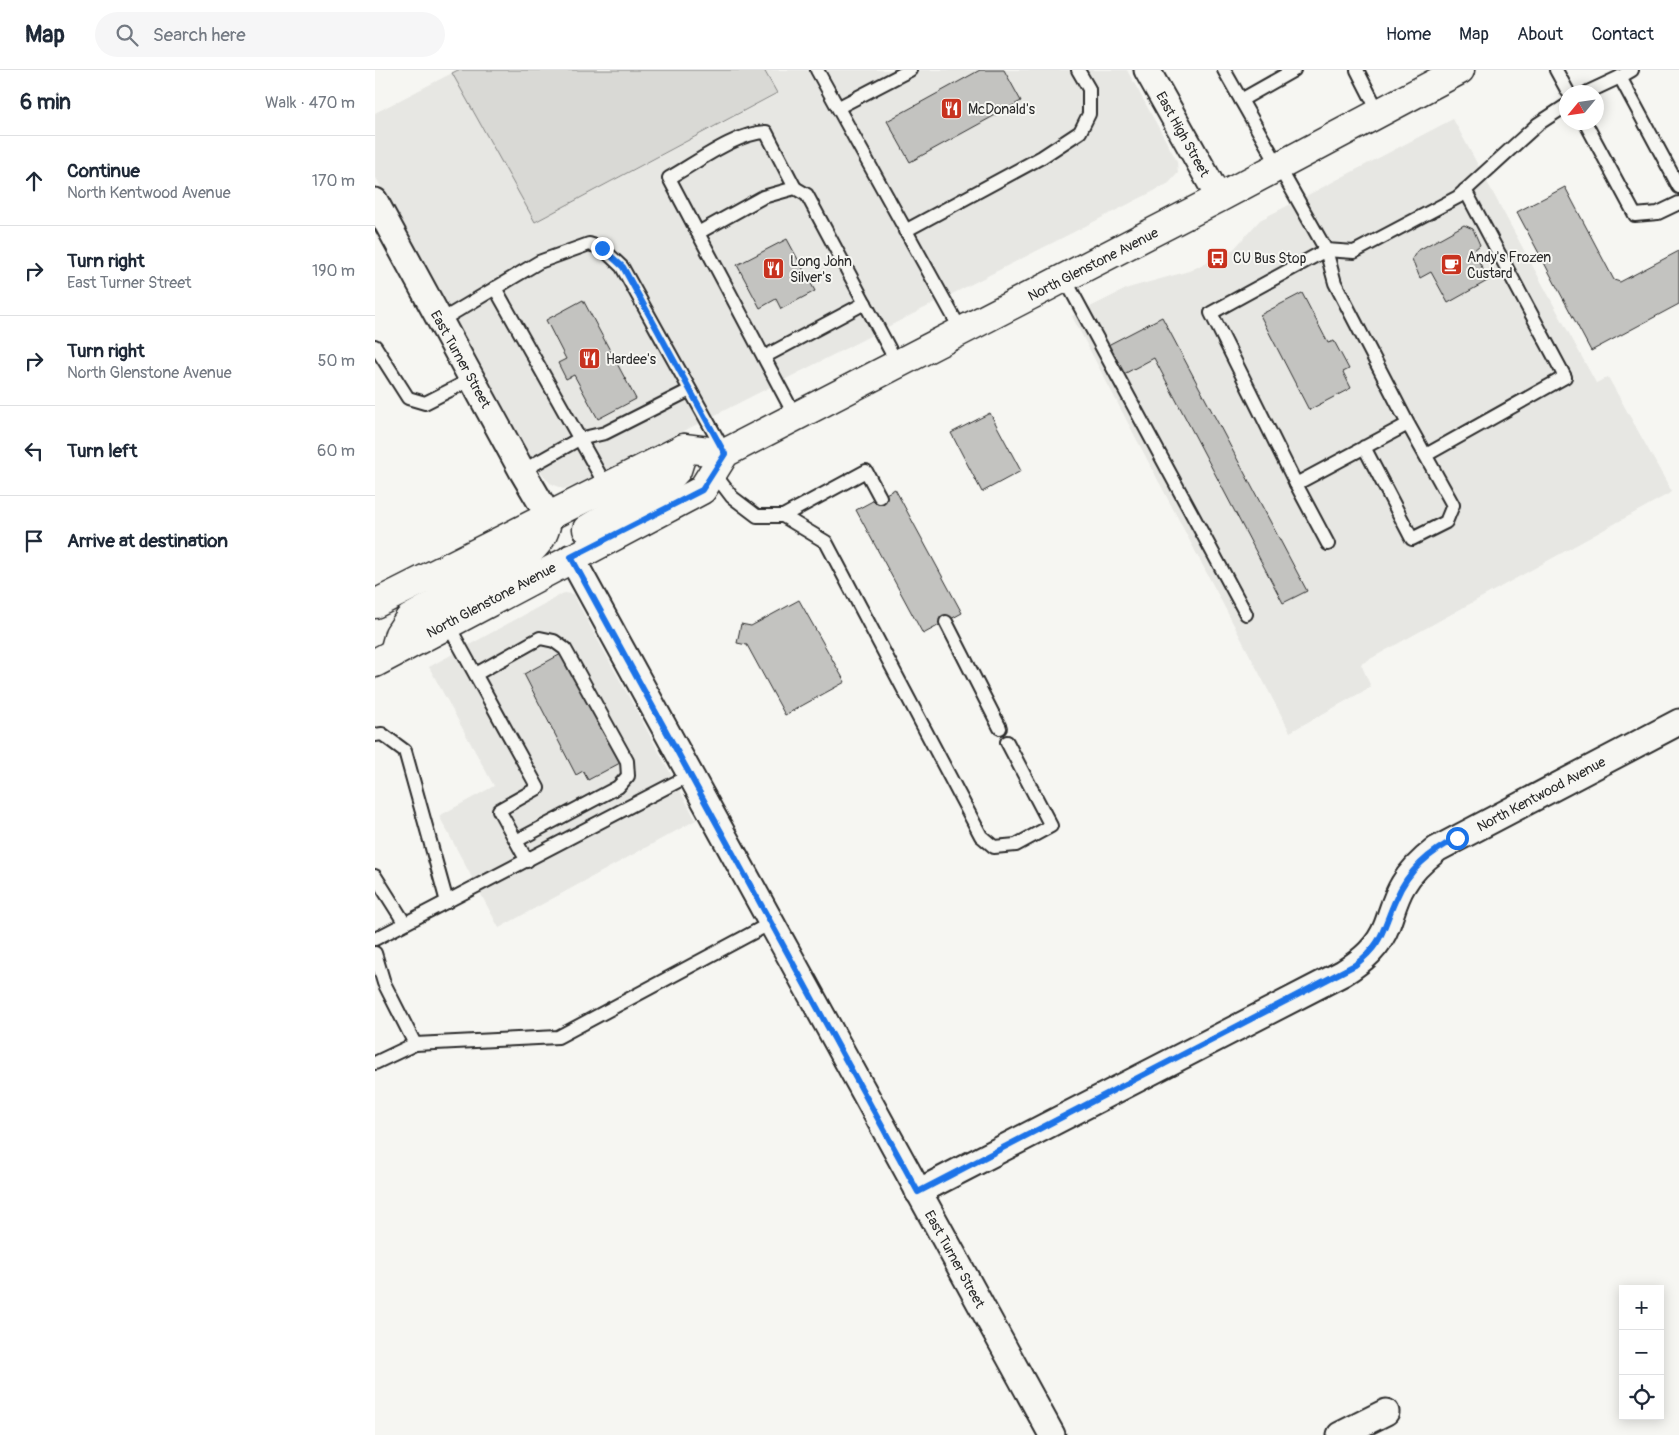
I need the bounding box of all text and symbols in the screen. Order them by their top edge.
search box [95,12,445,57]
text: Map [25,20,65,49]
icon: search [113,21,141,49]
text: Search here [153,23,246,47]
text: Home [1386,23,1431,46]
text: Map [1459,23,1489,46]
text: About [1517,23,1563,46]
text: Contact [1591,23,1654,46]
north arrow [1559,85,1604,130]
text: 6 min [20,89,71,116]
street label: East High Street [1152,89,1213,180]
text: Walk · 470 m [265,93,355,113]
restaurant icon: McDonald's [940,97,964,121]
place label: McDonald's [968,101,1036,118]
text: Continue [67,159,140,183]
icon: ahead [20,167,48,195]
text: 170 m [312,171,355,191]
text: North Kentwood Avenue [67,183,231,203]
street label: North Glenstone Avenue [1025,224,1161,305]
route end [591,237,614,260]
bus stop icon: CU Bus Stop [1205,246,1229,270]
text: Turn right [67,249,145,273]
place label: Andy's Frozen Custard [1467,249,1551,282]
place label: CU Bus Stop [1233,250,1307,267]
place label: Long John Silver's [790,253,852,286]
cafe icon: Andy's Frozen Custard [1439,253,1463,277]
icon: right [20,257,48,285]
restaurant icon: Long John Silver's [762,257,786,281]
text: 190 m [312,261,355,281]
text: East Turner Street [67,273,192,293]
street label: East Turner Street [427,307,495,411]
text: Turn right [67,339,145,363]
icon: right [20,347,48,375]
restaurant icon: Hardee's [578,347,602,371]
text: 50 m [318,351,355,371]
place label: Hardee's [606,351,657,368]
text: North Glenstone Avenue [67,363,232,383]
icon: left [20,437,48,465]
text: Turn left [67,439,137,463]
text: 60 m [317,441,355,461]
icon: arrive [20,527,48,555]
text: Arrive at destination [67,529,228,553]
street label: North Glenstone Avenue [424,559,559,642]
street label: North Kentwood Avenue [1474,753,1609,836]
route start [1446,827,1469,850]
street label: East Turner Street [921,1207,989,1311]
map controls [1619,1285,1664,1420]
button: + [1619,1285,1664,1330]
button: − [1619,1330,1664,1375]
button: locate [1619,1375,1664,1420]

